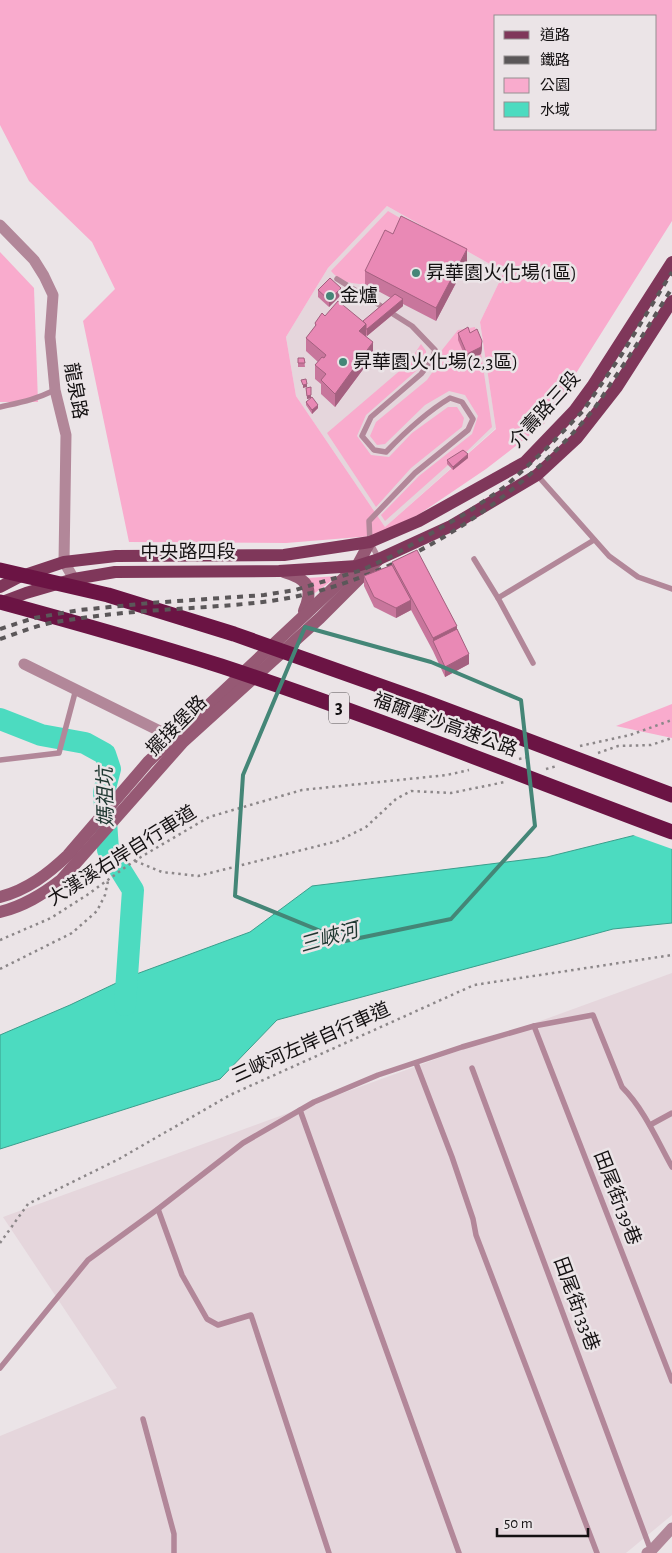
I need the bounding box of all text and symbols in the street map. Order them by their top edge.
legend [494,15,657,130]
text: 道路 [540,27,570,43]
text: 鐵路 [540,52,570,68]
text: 公園 [540,78,570,93]
text: 水域 [540,102,570,118]
place label: 昇華園火化場(1區) [426,263,577,283]
marker: 昇華園火化場(1區) [410,267,422,279]
place label: 金爐 [340,285,378,306]
marker: 金爐 [324,290,336,302]
place label: 昇華園火化場(2,3區) [353,352,518,372]
marker: 昇華園火化場(2,3區) [337,356,349,368]
street label: 龍泉路 [61,361,91,421]
street label: 介壽路三段 [505,367,584,452]
street label: 中央路四段 [140,541,236,562]
street label: 福爾摩沙高速公路 [370,688,520,760]
street label: 擺接堡路 [142,691,211,760]
road number: 3 [329,692,349,724]
water label: 媽祖坑 [94,764,117,827]
street label: 大漢溪右岸自行車道 [43,801,200,909]
water label: 三峽河 [297,918,364,956]
street label: 三峽河左岸自行車道 [228,998,393,1086]
street label: 田尾街139巷 [590,1148,646,1248]
street label: 田尾街133巷 [550,1254,604,1353]
scale bar [497,1506,588,1538]
text: 50 m [504,1516,533,1531]

